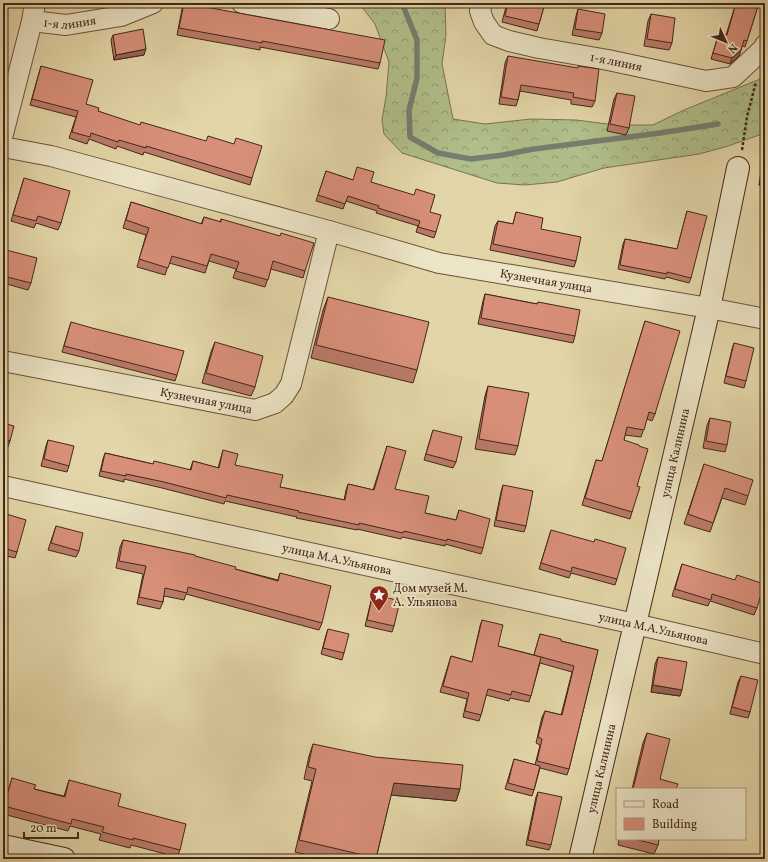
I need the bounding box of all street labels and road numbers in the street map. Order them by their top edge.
street label: 1-я линия [42,13,97,34]
street label: 1-я линия [589,50,643,76]
street label: Кузнечная улица [499,266,593,297]
street label: Кузнечная улица [159,385,253,418]
street label: улица Калинина [658,407,694,500]
street label: улица М.А.Ульянова [281,540,393,580]
street label: улица М.А.Ульянова [597,609,710,650]
street label: улица Калинина [584,722,620,815]

